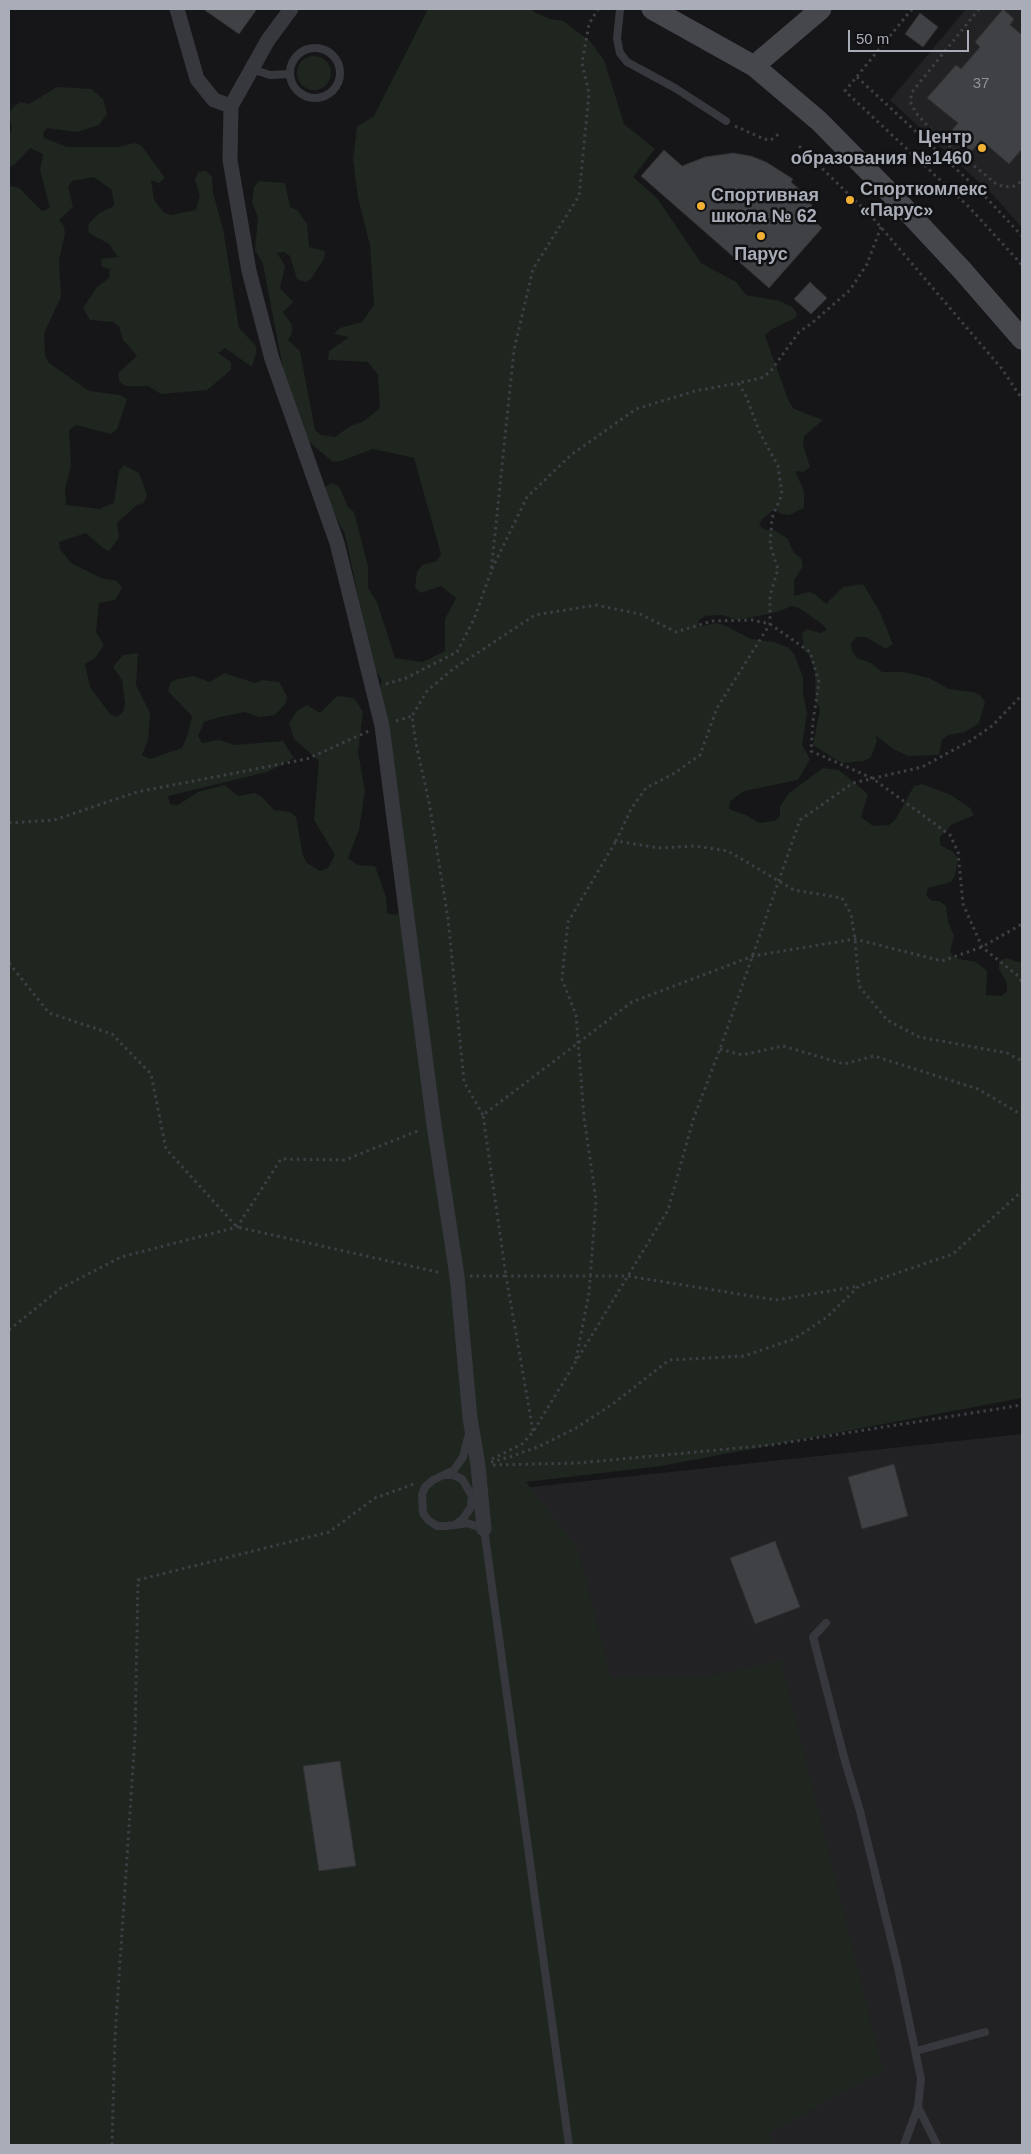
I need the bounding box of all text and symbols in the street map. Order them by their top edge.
scale bar [851,20,972,52]
text: 50 m [856,30,889,47]
house number: 37 [973,75,989,93]
place label: Центр образования №1460 [791,127,972,170]
marker: Центр образования №1460 [976,142,988,154]
place label: Спорткомлекс «Парус» [860,179,987,222]
place label: Спортивная школа № 62 [711,185,819,228]
marker: Спорткомлекс «Парус» [844,194,856,206]
marker: Спортивная школа № 62 [695,200,707,212]
marker: Парус [755,230,767,242]
place label: Парус [734,244,788,266]

